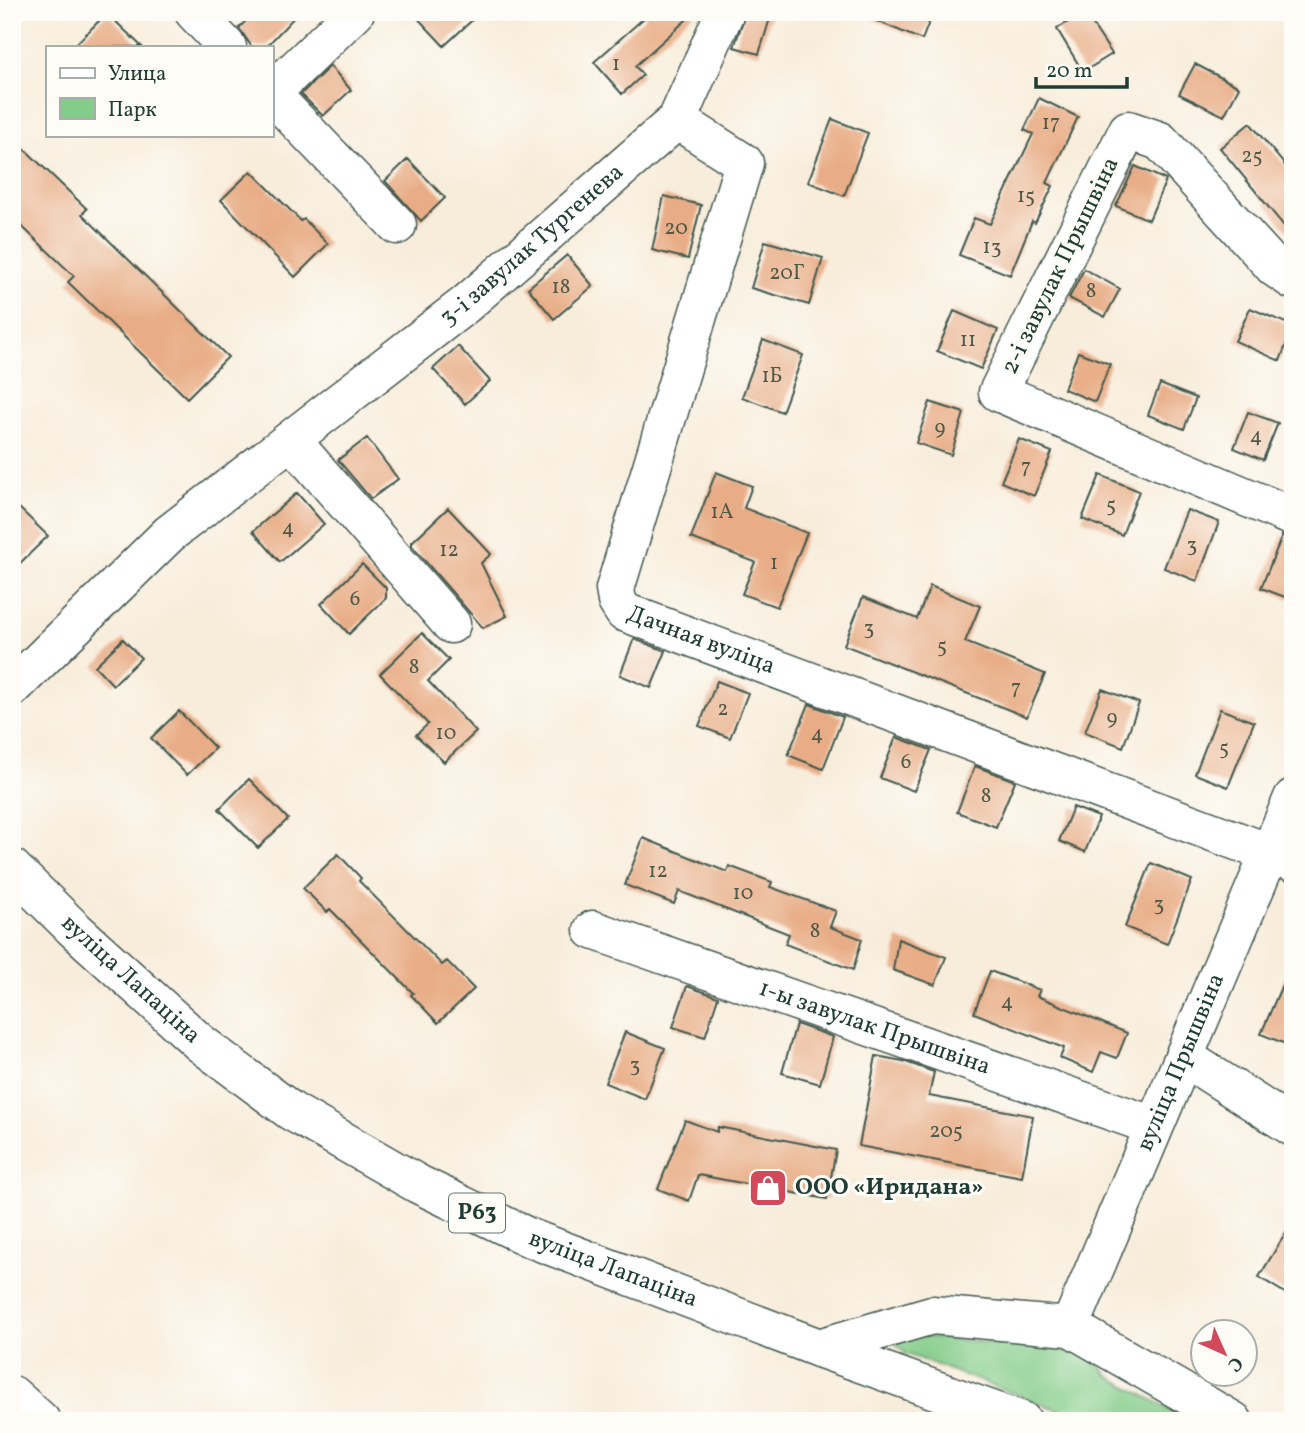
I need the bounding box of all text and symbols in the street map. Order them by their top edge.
legend [46,46,273,136]
scale bar [1036,46,1126,90]
house number: 1 [612,50,620,79]
text: 20 m [1046,57,1092,86]
text: Улица [108,60,166,89]
text: Парк [108,96,157,125]
house number: 17 [1042,109,1060,138]
house number: 25 [1241,142,1263,171]
street label: 2-і завулак Прышвіна [994,152,1128,380]
street label: 3-і завулак Тургенева [433,156,632,335]
house number: 15 [1017,182,1035,211]
house number: 20 [664,214,688,243]
house number: 13 [983,233,1001,262]
house number: 20Г [769,259,805,288]
house number: 18 [552,273,570,302]
house number: 8 [1086,277,1096,306]
house number: 11 [960,326,976,355]
house number: 1Б [761,362,783,391]
house number: 9 [935,414,946,443]
house number: 4 [1250,422,1262,451]
house number: 7 [1021,453,1031,482]
house number: 5 [1106,491,1116,520]
house number: 1А [711,498,734,527]
house number: 4 [282,514,294,543]
house number: 3 [1187,531,1197,560]
house number: 12 [439,536,459,565]
house number: 1 [770,549,778,578]
house number: 6 [350,585,360,614]
street label: Дачная вуліца [622,598,780,684]
house number: 3 [864,614,874,643]
house number: 5 [937,632,947,661]
house number: 8 [409,653,419,682]
house number: 7 [1011,674,1021,703]
house number: 2 [717,695,729,724]
house number: 9 [1107,704,1118,733]
house number: 10 [436,719,456,748]
house number: 4 [811,720,823,749]
house number: 5 [1219,734,1229,763]
house number: 6 [901,748,911,777]
house number: 8 [981,782,991,811]
house number: 12 [648,857,668,886]
house number: 10 [733,879,753,908]
house number: 3 [1154,890,1164,919]
street label: вуліца Лапаціна [53,908,208,1052]
house number: 8 [810,917,820,946]
street label: вуліца Прышвіна [1129,968,1234,1157]
street label: 1-ы завулак Прышвіна [754,972,995,1084]
house number: 4 [1001,988,1013,1017]
house number: 3 [630,1051,640,1080]
house number: 205 [929,1117,963,1146]
shop icon: ООО «Иридана» [747,1167,789,1209]
place label: ООО «Иридана» [795,1171,984,1205]
road number: Р63 [449,1194,505,1232]
street label: вуліца Лапаціна [524,1222,702,1317]
north arrow [1190,1318,1260,1388]
text: С [1221,1350,1248,1377]

